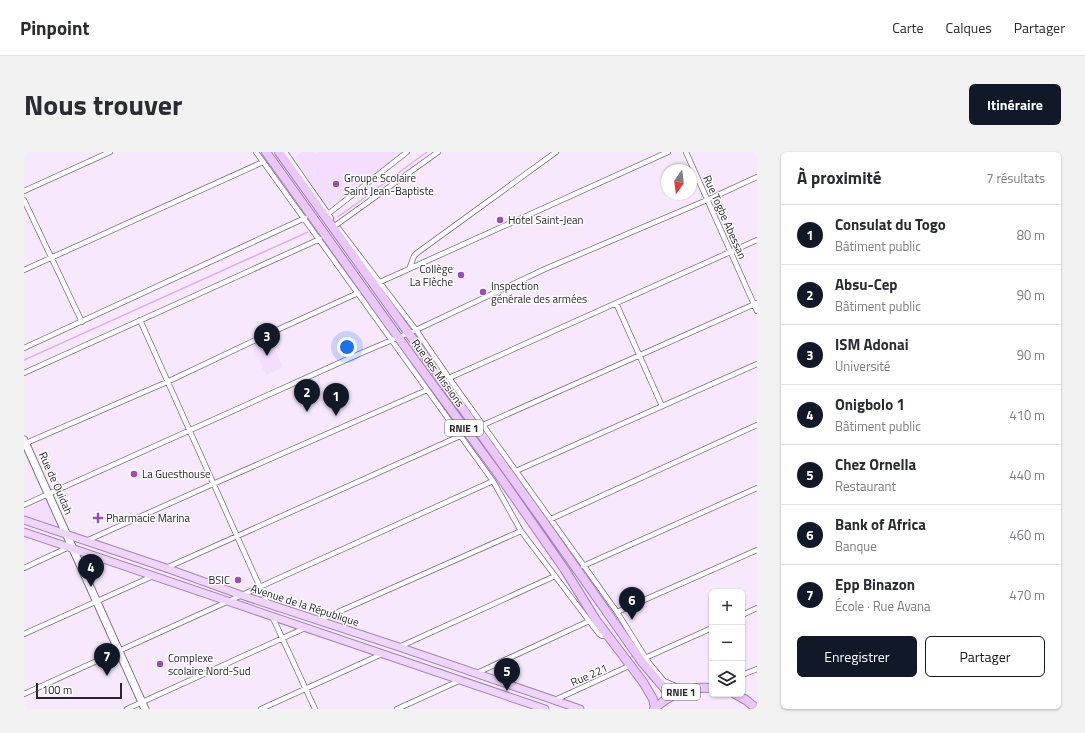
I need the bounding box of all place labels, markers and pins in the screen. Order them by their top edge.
place label: Groupe Scolaire Saint Jean-Baptiste [344,170,434,199]
marker: Groupe Scolaire Saint Jean-Baptiste [331,179,341,189]
place label: Hotel Saint-Jean [508,212,584,228]
marker: Hotel Saint-Jean [495,215,505,225]
place label: Collège La Flèche [410,261,453,290]
marker: Collège La Flèche [456,270,466,280]
place label: Inspection générale des armées [491,278,587,307]
marker: Inspection générale des armées [478,287,488,297]
pin: 3 [254,323,280,356]
pin: 2 [294,379,320,412]
pin: 1 [323,383,349,416]
place label: La Guesthouse [142,466,211,482]
marker: La Guesthouse [129,469,139,479]
place label: Pharmacie Marina [106,510,191,526]
marker: Pharmacie Marina [93,513,103,523]
pin: 4 [78,554,104,587]
place label: BSIC [209,572,230,588]
marker: BSIC [233,575,243,585]
pin: 6 [619,587,645,620]
pin: 7 [94,643,120,676]
place label: Complexe scolaire Nord-Sud [168,650,251,679]
pin: 5 [494,658,520,691]
marker: Complexe scolaire Nord-Sud [155,659,165,669]

